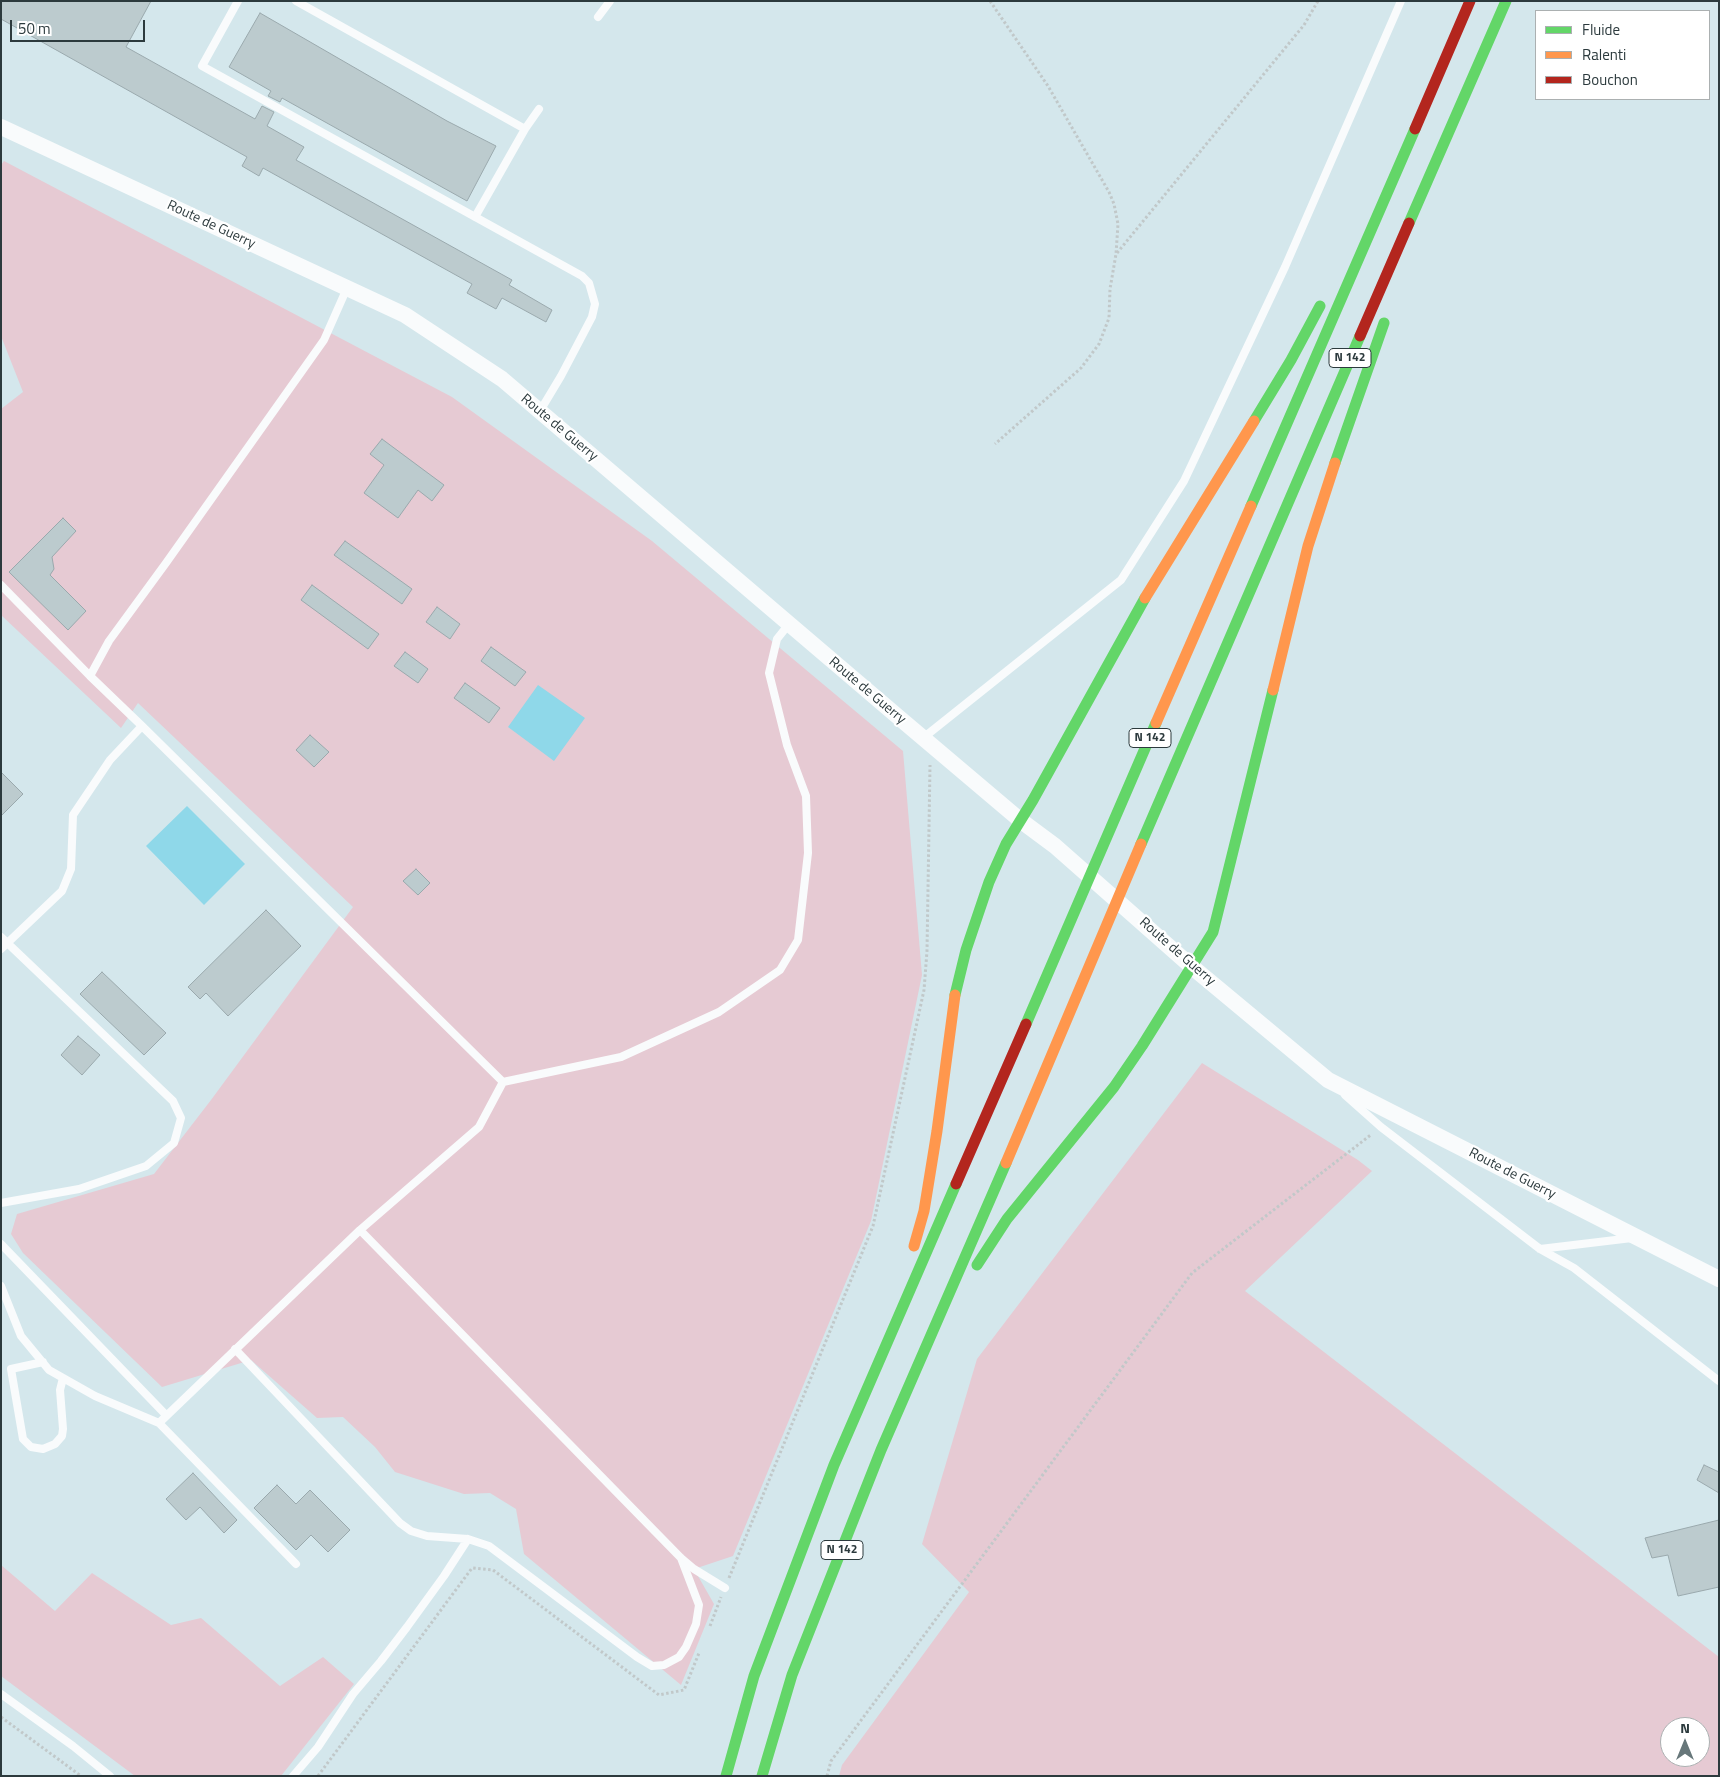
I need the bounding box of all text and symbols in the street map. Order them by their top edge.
scale bar [12,10,148,42]
legend [1535,10,1710,100]
text: 50 m [18,17,51,40]
text: Fluide [1582,18,1620,41]
text: Ralenti [1582,43,1626,66]
text: Bouchon [1582,68,1638,91]
street label: Route de Guerry [164,197,258,253]
road number: N 142 [1329,348,1371,368]
street label: Route de Guerry [517,391,601,465]
street label: Route de Guerry [825,654,909,728]
road number: N 142 [1129,728,1171,748]
street label: Route de Guerry [1135,914,1219,990]
street label: Route de Guerry [1466,1145,1558,1203]
road number: N 142 [821,1540,863,1560]
north arrow [1660,1717,1710,1767]
text: N [1680,1717,1690,1738]

